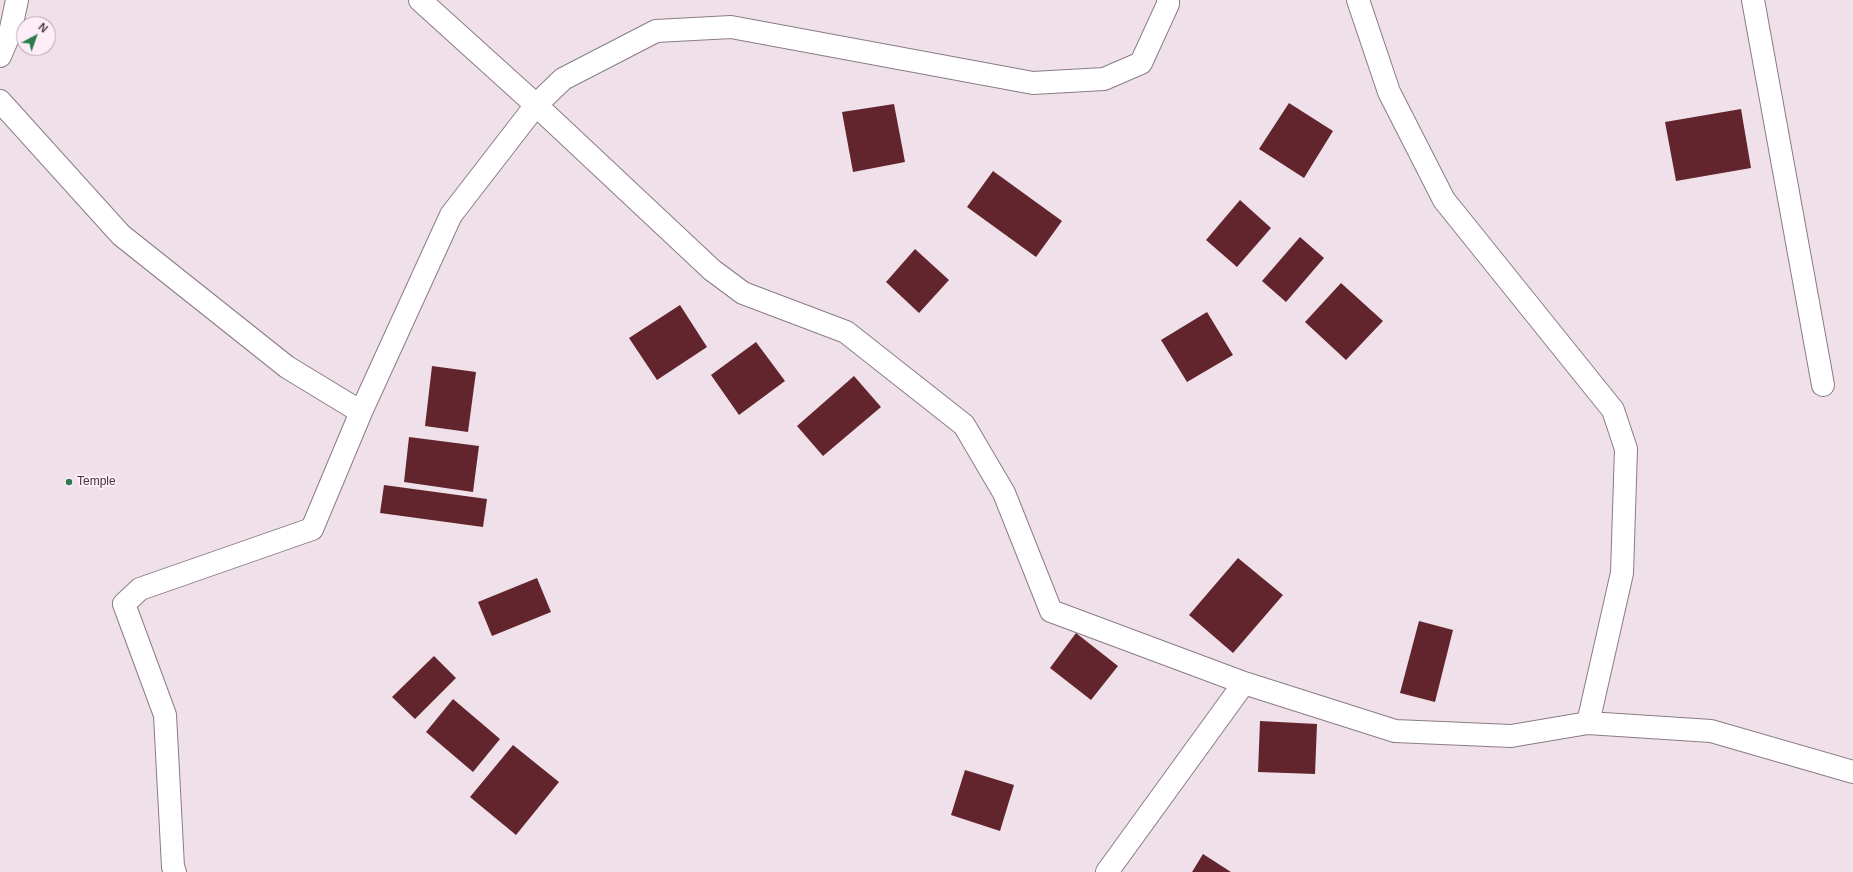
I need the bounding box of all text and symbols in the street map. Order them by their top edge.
north arrow [16,16,56,56]
text: N [36,21,50,35]
place label: Temple [77,475,116,489]
marker: Temple [64,477,74,487]

